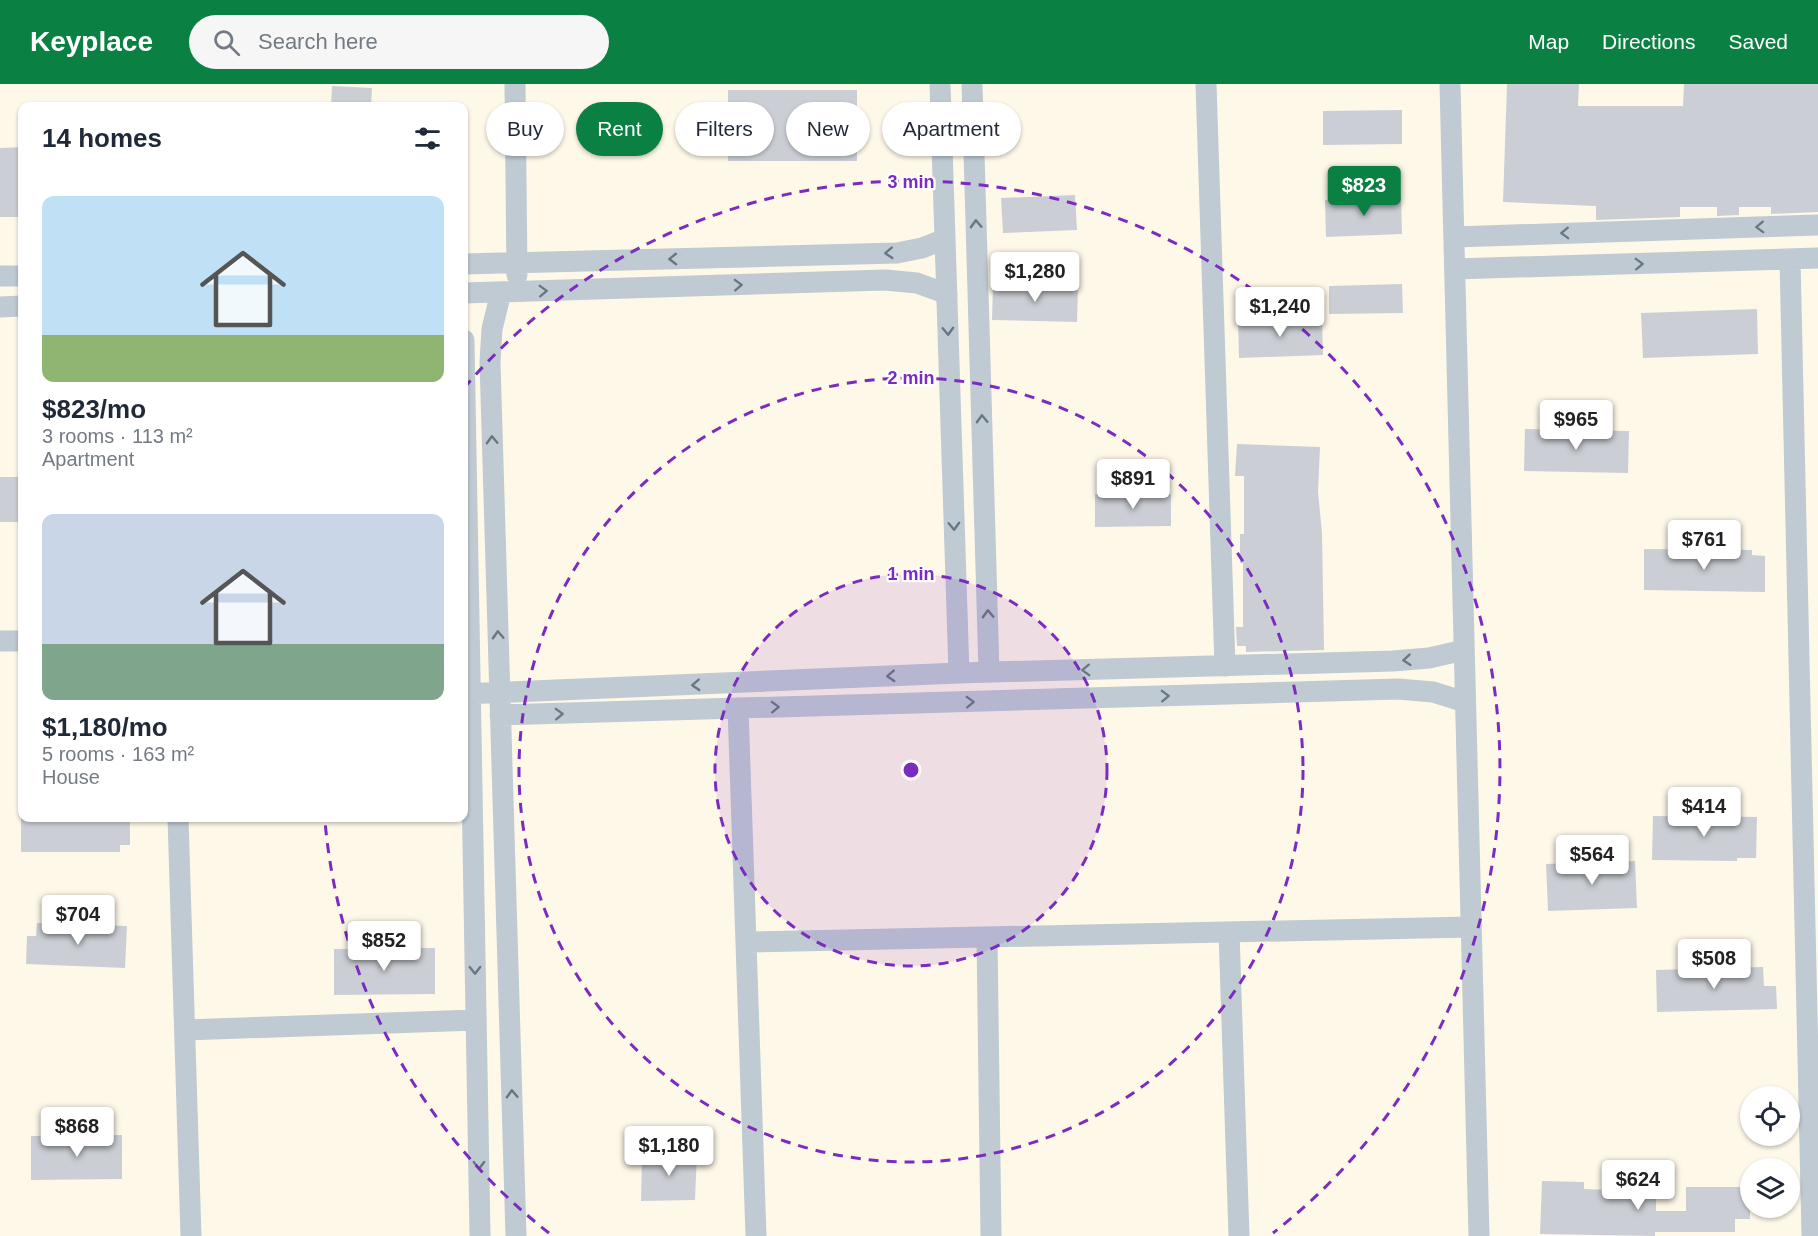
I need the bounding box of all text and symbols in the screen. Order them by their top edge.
search box [189,15,609,69]
text: Keyplace [30,26,153,57]
icon: search [210,26,243,59]
text: Search here [258,29,378,54]
text: Map [1528,30,1569,53]
text: Directions [1602,30,1695,53]
text: Saved [1728,30,1788,53]
chip: Buy [486,102,564,156]
chip: Rent [576,102,663,156]
chip: Filters [675,102,774,156]
chip: New [786,102,870,156]
chip: Apartment [882,102,1021,156]
icon: filters [411,122,444,155]
text: 14 homes [42,123,162,153]
pin: $823 [1328,166,1400,217]
text: 3 min [887,172,935,192]
text: $823 [1342,174,1386,196]
one-way arrow [970,220,982,229]
one-way arrow [1755,221,1764,234]
one-way arrow [1560,227,1569,240]
icon: home [189,235,297,343]
one-way arrow [884,246,893,259]
one-way arrow [668,252,677,265]
pin: $1,280 [986,252,1084,303]
one-way arrow [1635,257,1644,270]
text: $1,280 [1004,260,1066,282]
one-way arrow [733,278,742,291]
one-way arrow [538,284,547,297]
pin: $1,240 [1231,287,1329,338]
text: $1,240 [1249,295,1311,317]
one-way arrow [941,327,954,336]
text: 2 min [887,368,935,388]
text: $823/mo [42,394,146,424]
pin: $965 [1540,400,1612,451]
text: $965 [1554,408,1598,430]
one-way arrow [976,414,988,423]
text: 3 rooms · 113 m² [42,425,193,447]
one-way arrow [486,435,498,444]
text: Apartment [42,448,134,470]
pin: $891 [1097,459,1169,510]
text: $891 [1111,467,1155,489]
pin: $761 [1668,520,1740,571]
one-way arrow [948,522,960,531]
text: $761 [1682,528,1726,550]
icon: home [189,553,297,661]
text: 1 min [887,564,935,584]
one-way arrow [981,609,994,618]
one-way arrow [492,630,504,639]
one-way arrow [1402,653,1411,666]
one-way arrow [1082,663,1091,676]
one-way arrow [887,670,896,682]
one-way arrow [692,678,701,691]
one-way arrow [1160,690,1169,702]
one-way arrow [965,695,974,708]
one-way arrow [770,701,779,714]
one-way arrow [554,707,563,720]
text: $1,180/mo [42,712,168,742]
text: 5 rooms · 163 m² [42,743,194,765]
centre of rings [901,760,921,780]
text: House [42,766,100,788]
pin: $414 [1668,787,1740,838]
text: $414 [1682,795,1726,817]
pin: $564 [1556,835,1628,886]
text: $564 [1570,843,1614,865]
pin: $704 [42,895,114,946]
text: $704 [56,903,100,925]
pin: $852 [348,921,420,972]
text: $852 [362,929,406,951]
pin: $508 [1678,939,1750,990]
text: $508 [1692,947,1736,969]
one-way arrow [469,966,481,975]
map controls [1740,1086,1800,1218]
button: locate [1740,1086,1800,1146]
one-way arrow [506,1089,518,1098]
pin: $868 [41,1107,113,1158]
text: $868 [55,1115,99,1137]
pin: $1,180 [620,1126,718,1177]
text: $1,180 [638,1134,700,1156]
button: layers [1740,1158,1800,1218]
pin: $624 [1602,1160,1674,1211]
one-way arrow [472,1161,485,1170]
text: $624 [1616,1168,1660,1190]

